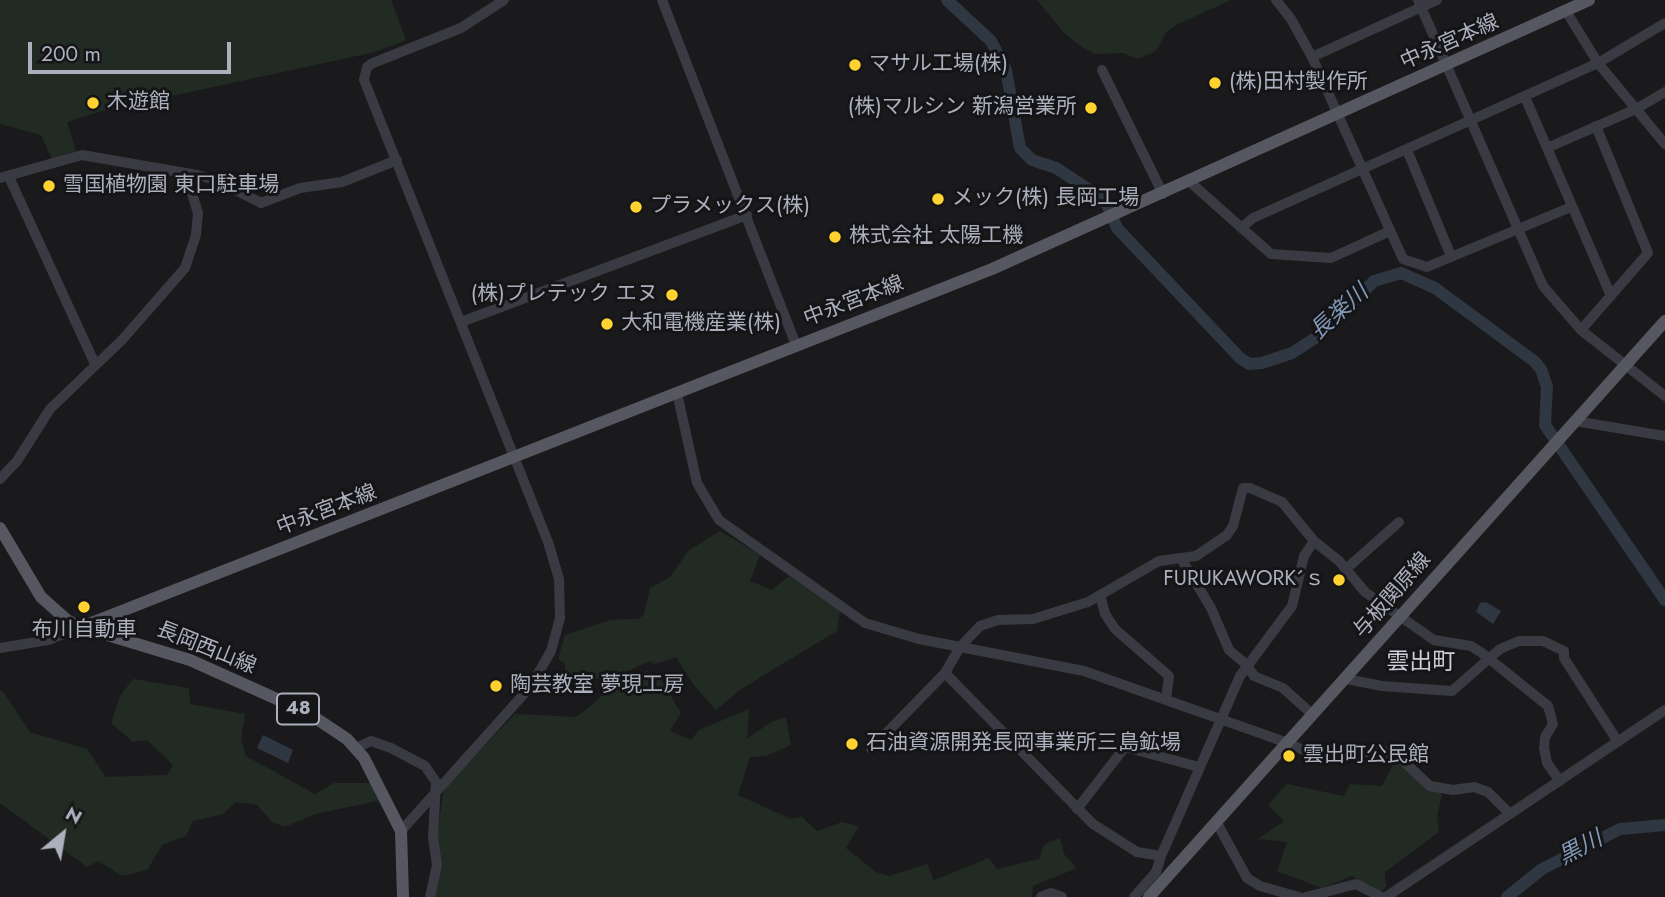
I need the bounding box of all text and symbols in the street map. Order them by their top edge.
street label: 中永宮本線 [1397,10,1503,76]
scale bar [32,28,234,72]
text: 200 m [41,39,101,69]
place label: マサル工場(株) [869,52,1008,78]
marker: マサル工場(株) [847,57,863,73]
place label: (株)田村製作所 [1229,70,1368,96]
marker: (株)田村製作所 [1207,75,1223,91]
place label: 木遊館 [107,90,170,116]
marker: 木遊館 [85,95,101,111]
place label: (株)マルシン 新潟営業所 [848,95,1077,121]
marker: (株)マルシン 新潟営業所 [1083,100,1099,116]
place label: 雪国植物園 東口駐車場 [63,173,279,199]
marker: 雪国植物園 東口駐車場 [41,178,57,194]
place label: メック(株) 長岡工場 [952,186,1139,212]
marker: メック(株) 長岡工場 [930,191,946,207]
place label: プラメックス(株) [650,194,810,220]
marker: プラメックス(株) [628,199,644,215]
place label: 株式会社 太陽工機 [849,224,1023,250]
marker: 株式会社 太陽工機 [827,229,843,245]
street label: 中永宮本線 [800,271,908,333]
water label: 長楽川 [1305,280,1375,346]
place label: (株)プレテック エヌ [471,282,658,308]
marker: (株)プレテック エヌ [664,287,680,303]
place label: 大和電機産業(株) [621,311,781,337]
marker: 大和電機産業(株) [599,316,615,332]
street label: 中永宮本線 [273,480,381,542]
street label: 与板関原線 [1349,548,1437,644]
place label: FURUKAWORK´ｓ [1163,567,1325,593]
marker: FURUKAWORK´ｓ [1331,572,1347,588]
marker: 布川自動車 [76,599,92,615]
place label: 布川自動車 [32,618,136,644]
street label: 長岡西山線 [153,618,259,680]
district label: 雲出町 [1387,649,1455,677]
place label: 陶芸教室 夢現工房 [510,673,684,699]
marker: 陶芸教室 夢現工房 [488,678,504,694]
road number: 48 [277,694,319,724]
place label: 石油資源開発長岡事業所三島鉱場 [866,731,1181,757]
marker: 石油資源開発長岡事業所三島鉱場 [844,736,860,752]
place label: 雲出町公民館 [1303,743,1429,769]
marker: 雲出町公民館 [1281,748,1297,764]
north arrow [28,799,98,869]
text: N [60,800,87,831]
water label: 黒川 [1554,826,1608,872]

